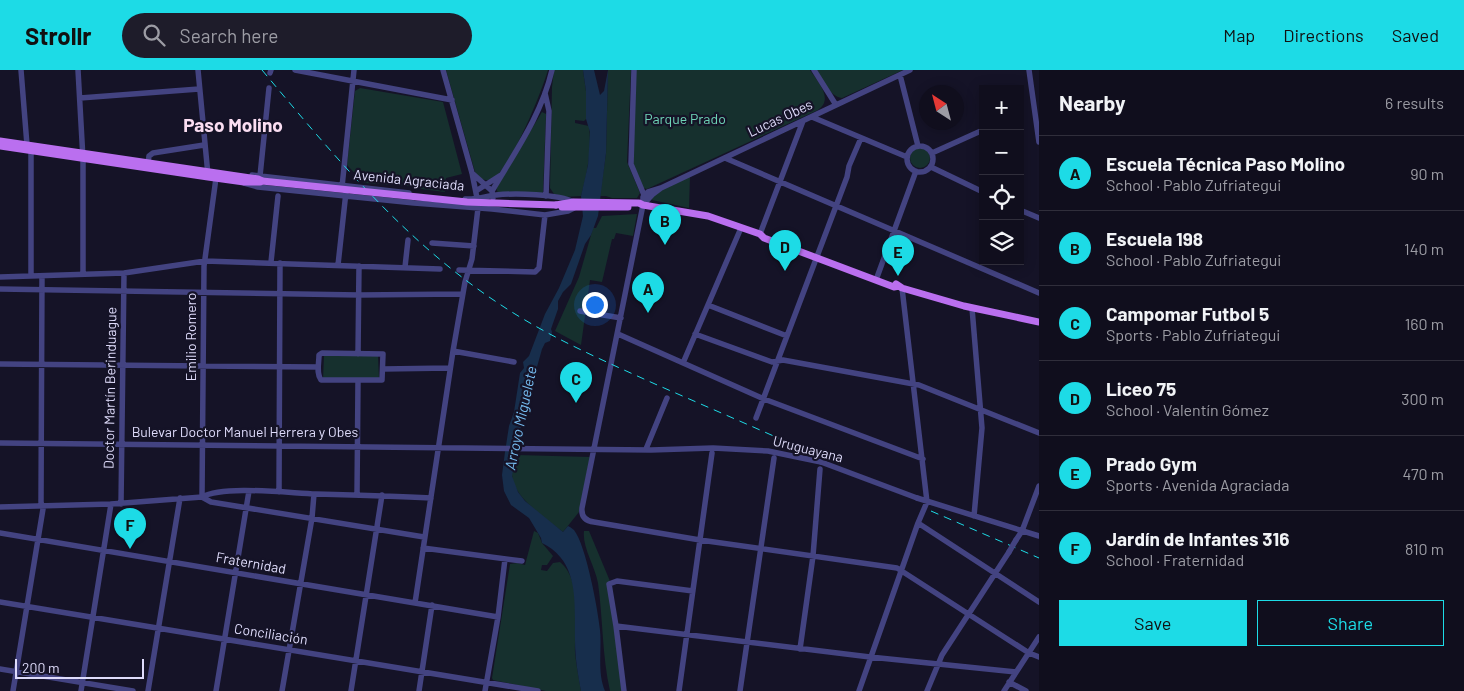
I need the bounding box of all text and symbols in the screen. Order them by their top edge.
search box [122,13,472,58]
text: Strollr [25,21,92,50]
icon: search [140,21,168,49]
text: Search here [180,24,278,47]
text: Map [1223,24,1255,46]
text: Directions [1283,24,1364,46]
text: Saved [1392,24,1439,46]
north arrow [919,85,964,130]
map controls [979,85,1024,265]
button: + [979,85,1024,130]
text: Nearby [1059,90,1125,115]
text: 6 results [1385,93,1444,112]
street label: Lucas Obes [745,95,815,140]
park label: Parque Prado [644,110,726,127]
district label: Paso Molino [183,113,283,136]
button: − [979,130,1024,175]
text: Escuela Técnica Paso Molino [1106,152,1345,175]
text: A [1070,164,1080,183]
text: 90 m [1410,164,1444,183]
street label: Avenida Agraciada [353,165,465,194]
button: locate [979,175,1024,220]
text: School · Pablo Zufriategui [1106,175,1281,194]
pin: B [649,204,681,245]
button: layers [979,220,1024,265]
text: Escuela 198 [1106,227,1203,250]
pin: D [769,230,801,271]
pin: E [882,235,914,276]
text: B [1070,239,1080,258]
text: 140 m [1404,239,1444,258]
text: School · Pablo Zufriategui [1106,250,1281,269]
pin: A [632,272,664,313]
your location [582,292,608,318]
street label: Emilio Romero [182,293,199,381]
text: Campomar Futbol 5 [1106,302,1269,325]
street label: Doctor Martín Berinduague [100,307,119,469]
text: C [1070,314,1080,333]
text: 160 m [1405,314,1444,333]
text: Sports · Pablo Zufriategui [1106,325,1280,344]
pin: C [560,362,592,403]
water label: Arroyo Miguelete [500,364,540,471]
text: Liceo 75 [1106,377,1176,400]
text: D [1070,389,1080,408]
text: 300 m [1401,389,1444,408]
text: School · Valentín Gómez [1106,400,1269,419]
street label: Bulevar Doctor Manuel Herrera y Obes [132,423,359,440]
street label: Uruguayana [771,432,845,465]
text: Prado Gym [1106,452,1197,475]
text: E [1070,464,1080,483]
text: 470 m [1403,464,1444,483]
text: Sports · Avenida Agraciada [1106,475,1289,494]
pin: F [114,508,146,549]
text: Jardín de Infantes 316 [1106,527,1289,550]
text: F [1071,539,1079,558]
text: 810 m [1405,539,1444,558]
street label: Fraternidad [215,548,288,577]
text: School · Fraternidad [1106,550,1244,569]
button: Save [1059,600,1247,646]
button: Share [1257,600,1444,646]
street label: Conciliación [233,619,309,648]
scale bar [15,656,144,679]
text: 200 m [22,659,60,676]

